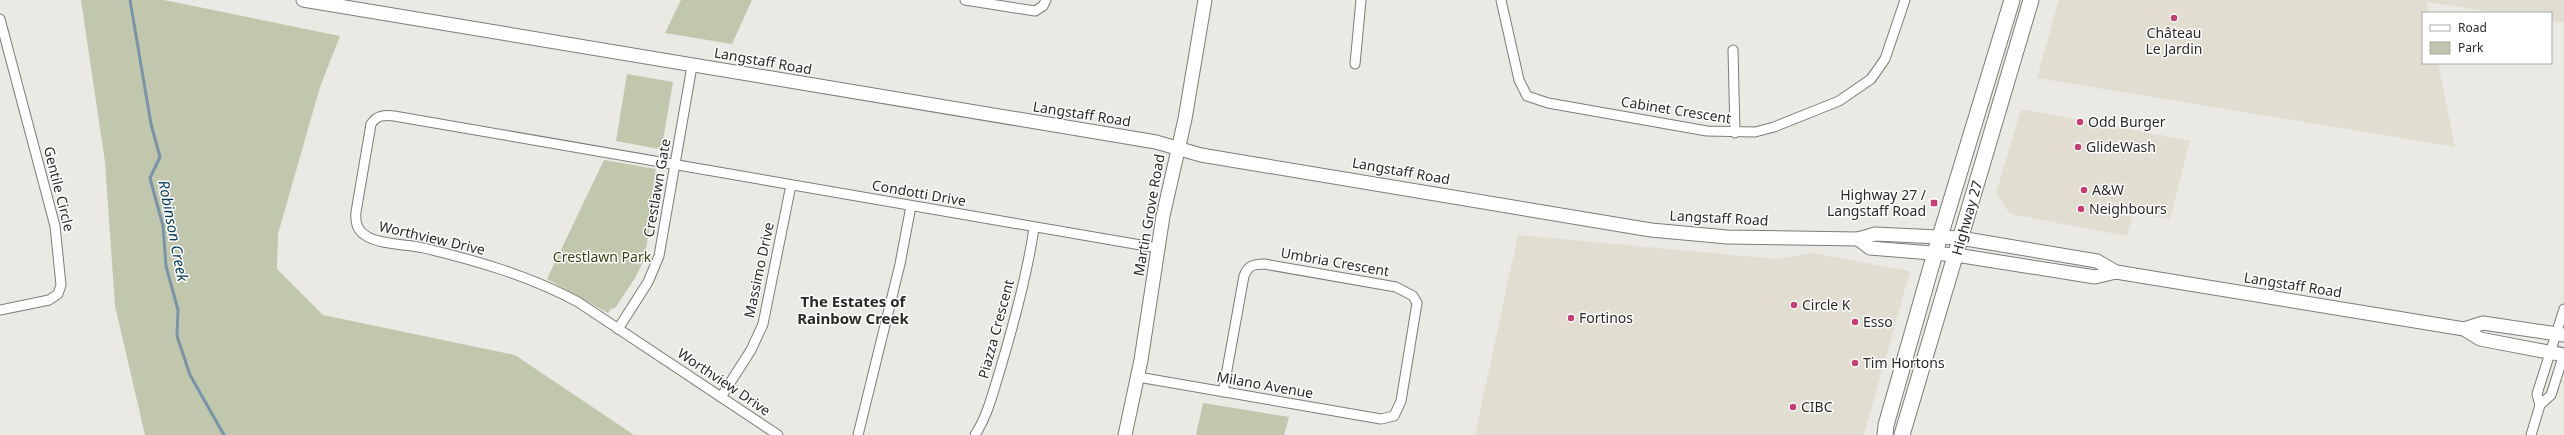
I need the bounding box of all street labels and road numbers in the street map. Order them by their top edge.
street label: Langstaff Road [713,43,813,78]
street label: Cabinet Crescent [1620,91,1733,128]
street label: Langstaff Road [1032,96,1132,131]
street label: Crestlawn Gate [638,137,675,239]
street label: Gentile Circle [40,144,79,233]
street label: Martin Grove Road [1128,152,1169,277]
street label: Langstaff Road [1351,153,1451,188]
street label: Condotti Drive [871,175,968,210]
street label: Highway 27 [1947,178,1986,257]
street label: Langstaff Road [1669,205,1769,230]
street label: Worthview Drive [377,216,487,259]
street label: Massimo Drive [739,220,778,320]
street label: Umbria Crescent [1279,243,1391,280]
street label: Langstaff Road [2243,267,2343,302]
street label: Piazza Crescent [973,277,1018,381]
street label: Worthview Drive [674,343,775,420]
street label: Milano Avenue [1215,367,1315,402]

